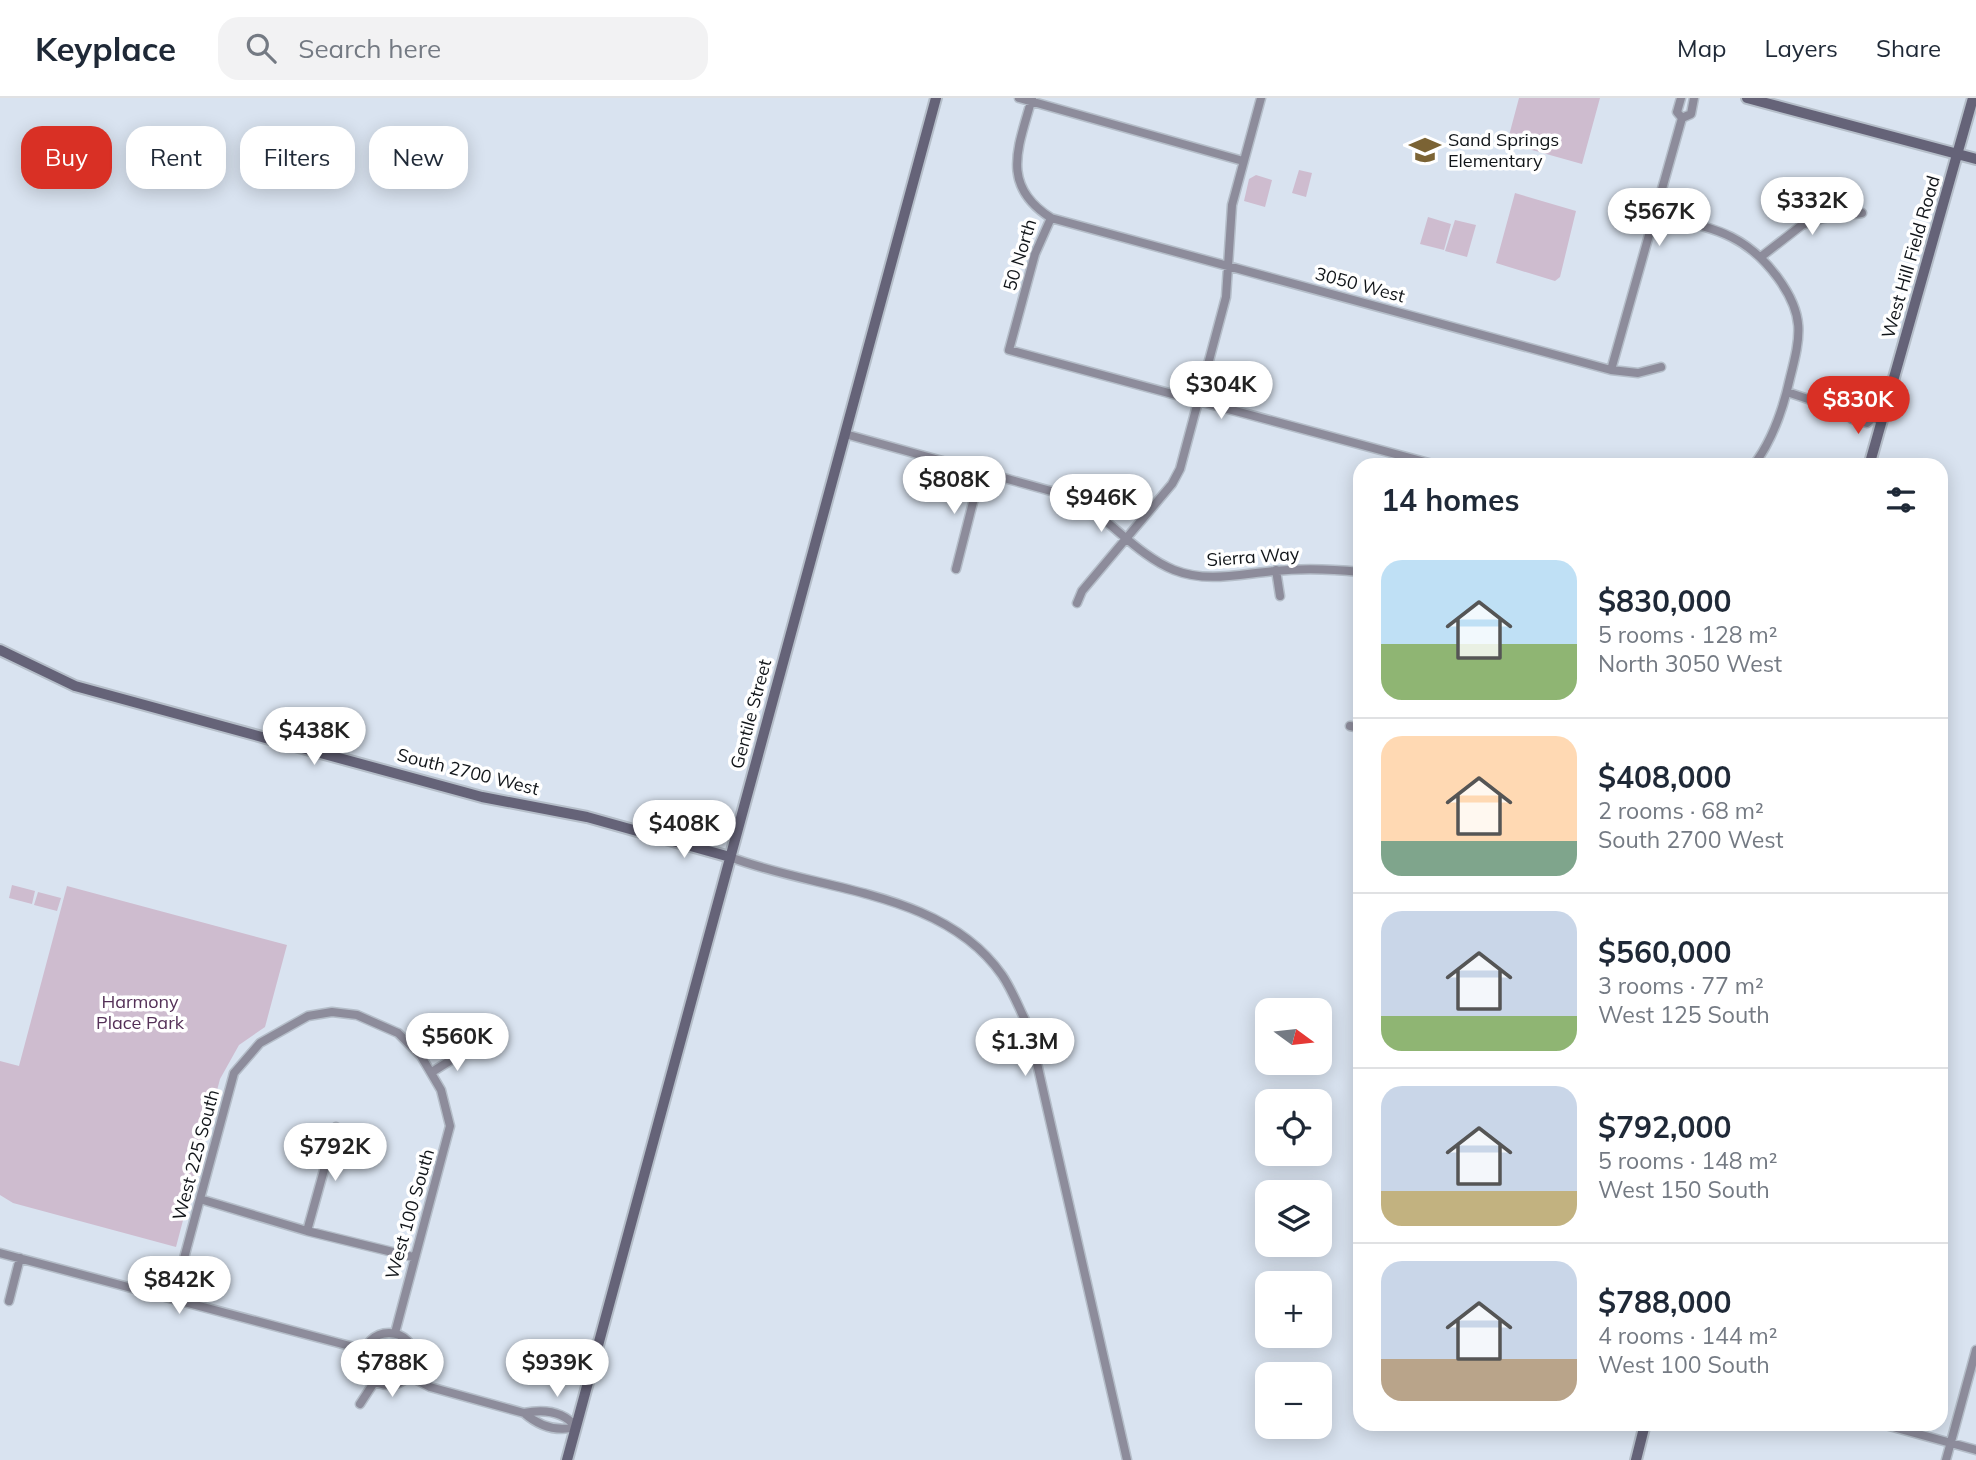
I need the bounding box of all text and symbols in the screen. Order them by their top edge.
search box [218,17,708,80]
text: Keyplace [35,28,176,69]
icon: search [242,29,280,67]
text: Search here [298,32,441,65]
text: Map [1677,33,1726,63]
text: Layers [1764,33,1838,63]
text: Share [1876,33,1941,63]
chip: Buy [21,126,112,189]
chip: Rent [126,126,226,189]
chip: Filters [240,126,355,189]
chip: New [369,126,468,189]
place label: Sand Springs Elementary [1448,128,1559,172]
school or university icon: Sand Springs Elementary [1408,133,1442,167]
street label: West Hill Field Road [1876,173,1945,341]
pin: $332K [1763,178,1861,237]
text: $332K [1777,185,1847,214]
pin: $567K [1610,188,1708,248]
text: $567K [1624,196,1694,225]
street label: 50 North [998,216,1041,294]
street label: 3050 West [1313,262,1407,308]
pin: $304K [1172,362,1270,421]
text: $304K [1186,369,1256,398]
pin: $830K [1809,376,1907,436]
text: $830K [1823,384,1893,413]
pin: $808K [905,456,1003,516]
text: $808K [919,464,989,493]
pin: $946K [1052,474,1150,534]
text: 14 homes [1381,481,1520,519]
icon: filters [1882,481,1920,519]
text: $946K [1066,482,1136,511]
street label: Sierra Way [1206,542,1301,571]
text: $830,000 [1598,582,1731,620]
icon: home [1437,588,1521,672]
text: 5 rooms · 128 m² [1598,620,1778,649]
text: North 3050 West [1598,649,1782,678]
street label: Gentile Street [725,656,776,771]
pin: $438K [265,708,363,767]
text: $438K [279,715,349,744]
street label: South 2700 West [395,743,541,800]
text: $408,000 [1598,758,1731,796]
icon: home [1437,764,1521,848]
text: 2 rooms · 68 m² [1598,796,1764,825]
pin: $408K [635,800,733,860]
text: $408K [649,808,719,837]
text: South 2700 West [1598,825,1784,854]
text: $560,000 [1598,933,1731,971]
icon: home [1437,939,1521,1023]
text: 3 rooms · 77 m² [1598,971,1764,1000]
park label: Harmony Place Park [96,990,185,1034]
north arrow [1255,998,1332,1074]
map controls [1255,998,1332,1439]
text: West 125 South [1598,1000,1770,1029]
pin: $560K [408,1014,506,1073]
pin: $1.3M [976,1018,1074,1078]
text: $560K [422,1021,492,1050]
text: $1.3M [991,1026,1059,1055]
street label: West 225 South [167,1087,224,1223]
button: locate [1255,1089,1332,1166]
text: $792,000 [1598,1108,1731,1146]
icon: home [1437,1114,1521,1198]
pin: $792K [286,1124,384,1183]
text: $792K [300,1131,370,1160]
street label: West 100 South [380,1146,439,1282]
text: 5 rooms · 148 m² [1598,1146,1778,1175]
text: West 150 South [1598,1175,1770,1204]
button: layers [1255,1180,1332,1257]
pin: $842K [130,1256,228,1316]
text: $842K [144,1264,214,1293]
button: + [1255,1271,1332,1348]
text: $788,000 [1598,1283,1731,1321]
icon: home [1437,1289,1521,1373]
text: 4 rooms · 144 m² [1598,1321,1778,1350]
pin: $788K [343,1340,441,1399]
pin: $939K [508,1340,606,1399]
text: $788K [357,1347,427,1376]
text: $939K [522,1347,592,1376]
text: West 100 South [1598,1350,1770,1379]
button: − [1255,1362,1332,1439]

